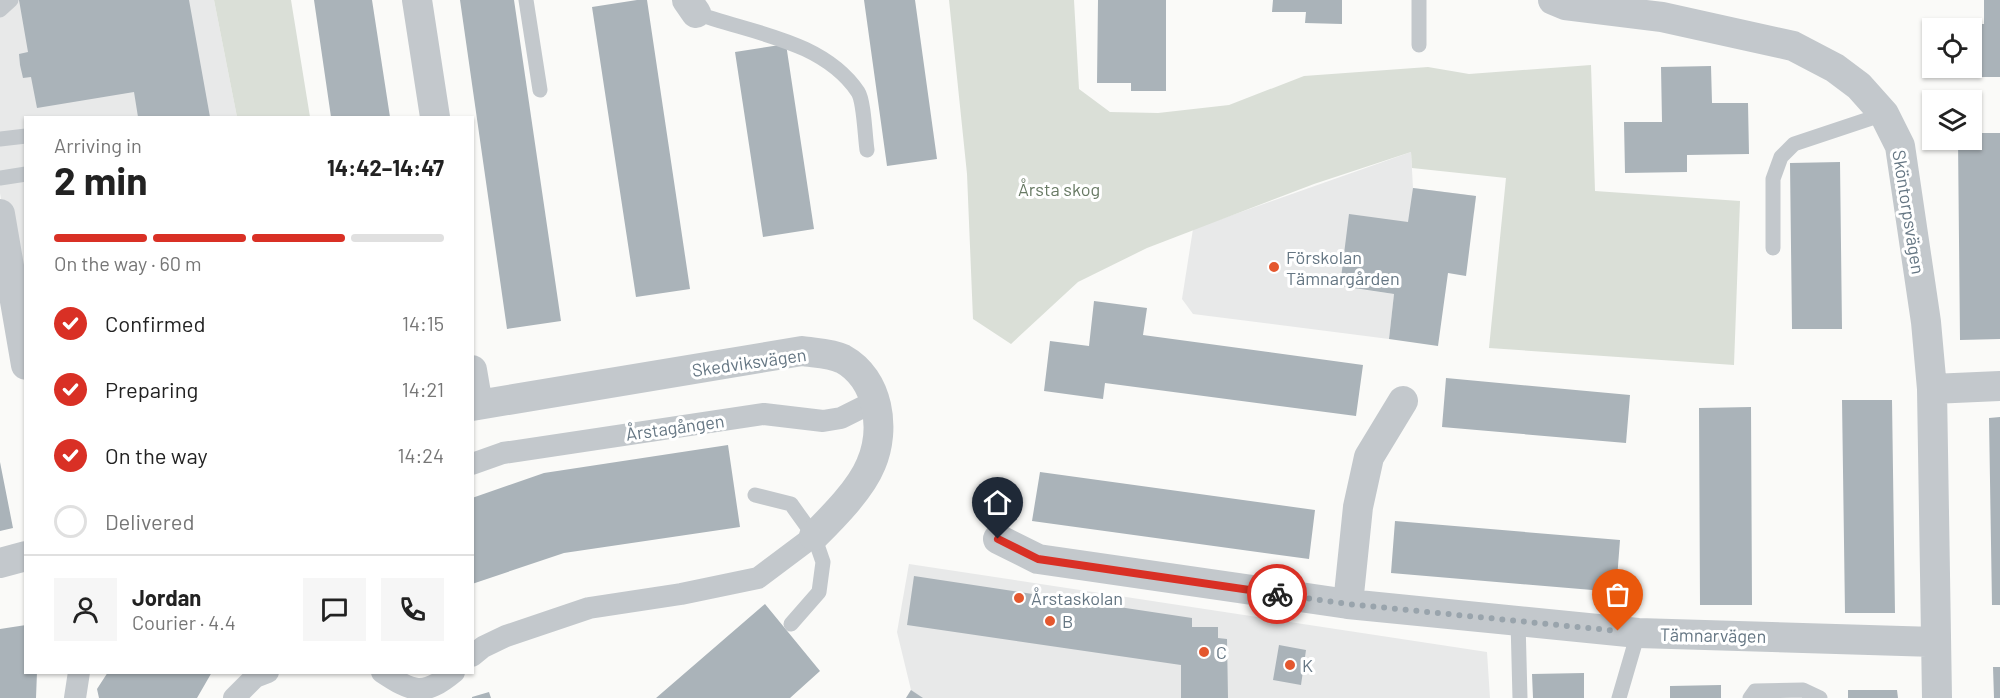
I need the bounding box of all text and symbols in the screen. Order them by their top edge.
map controls [1922,18,1982,150]
button: locate [1922,18,1982,78]
button: layers [1922,90,1982,150]
text: Arriving in [54,133,142,157]
street label: Sköntorpsvägen [1888,148,1930,276]
text: 14:42–14:47 [327,154,444,180]
text: 2 min [54,156,147,203]
park label: Årsta skog [1018,178,1100,200]
place label: Förskolan Tämnargården [1286,246,1400,289]
text: On the way · 60 m [54,251,202,275]
marker: Förskolan Tämnargården [1267,260,1281,274]
icon: check [54,307,87,340]
text: Confirmed [105,310,205,336]
text: 14:15 [402,311,444,335]
street label: Skedviksvägen [690,343,808,381]
icon: check [54,373,87,406]
text: Preparing [105,376,198,402]
text: 14:21 [402,377,444,401]
street label: Årstagången [624,409,726,445]
icon: check [54,439,87,472]
text: On the way [105,442,208,468]
text: 14:24 [397,443,444,467]
pin [972,477,1023,539]
icon: home [981,486,1014,519]
text: Delivered [105,508,194,534]
courier [1247,564,1307,624]
pin [1592,569,1643,631]
button: person [54,578,117,641]
button: chat [303,578,366,641]
button: phone [381,578,444,641]
icon: bike [1261,578,1294,611]
icon: bag [1601,578,1634,611]
text: Jordan [132,584,201,610]
place label: Årstaskolan [1031,587,1123,609]
marker: Årstaskolan [1012,591,1026,605]
text: Courier · 4.4 [132,610,236,634]
place label: B [1062,610,1073,632]
marker: B [1043,614,1057,628]
street label: Tämnarvägen [1660,623,1766,647]
place label: C [1216,641,1227,663]
marker: C [1197,645,1211,659]
place label: K [1302,654,1313,676]
marker: K [1283,658,1297,672]

